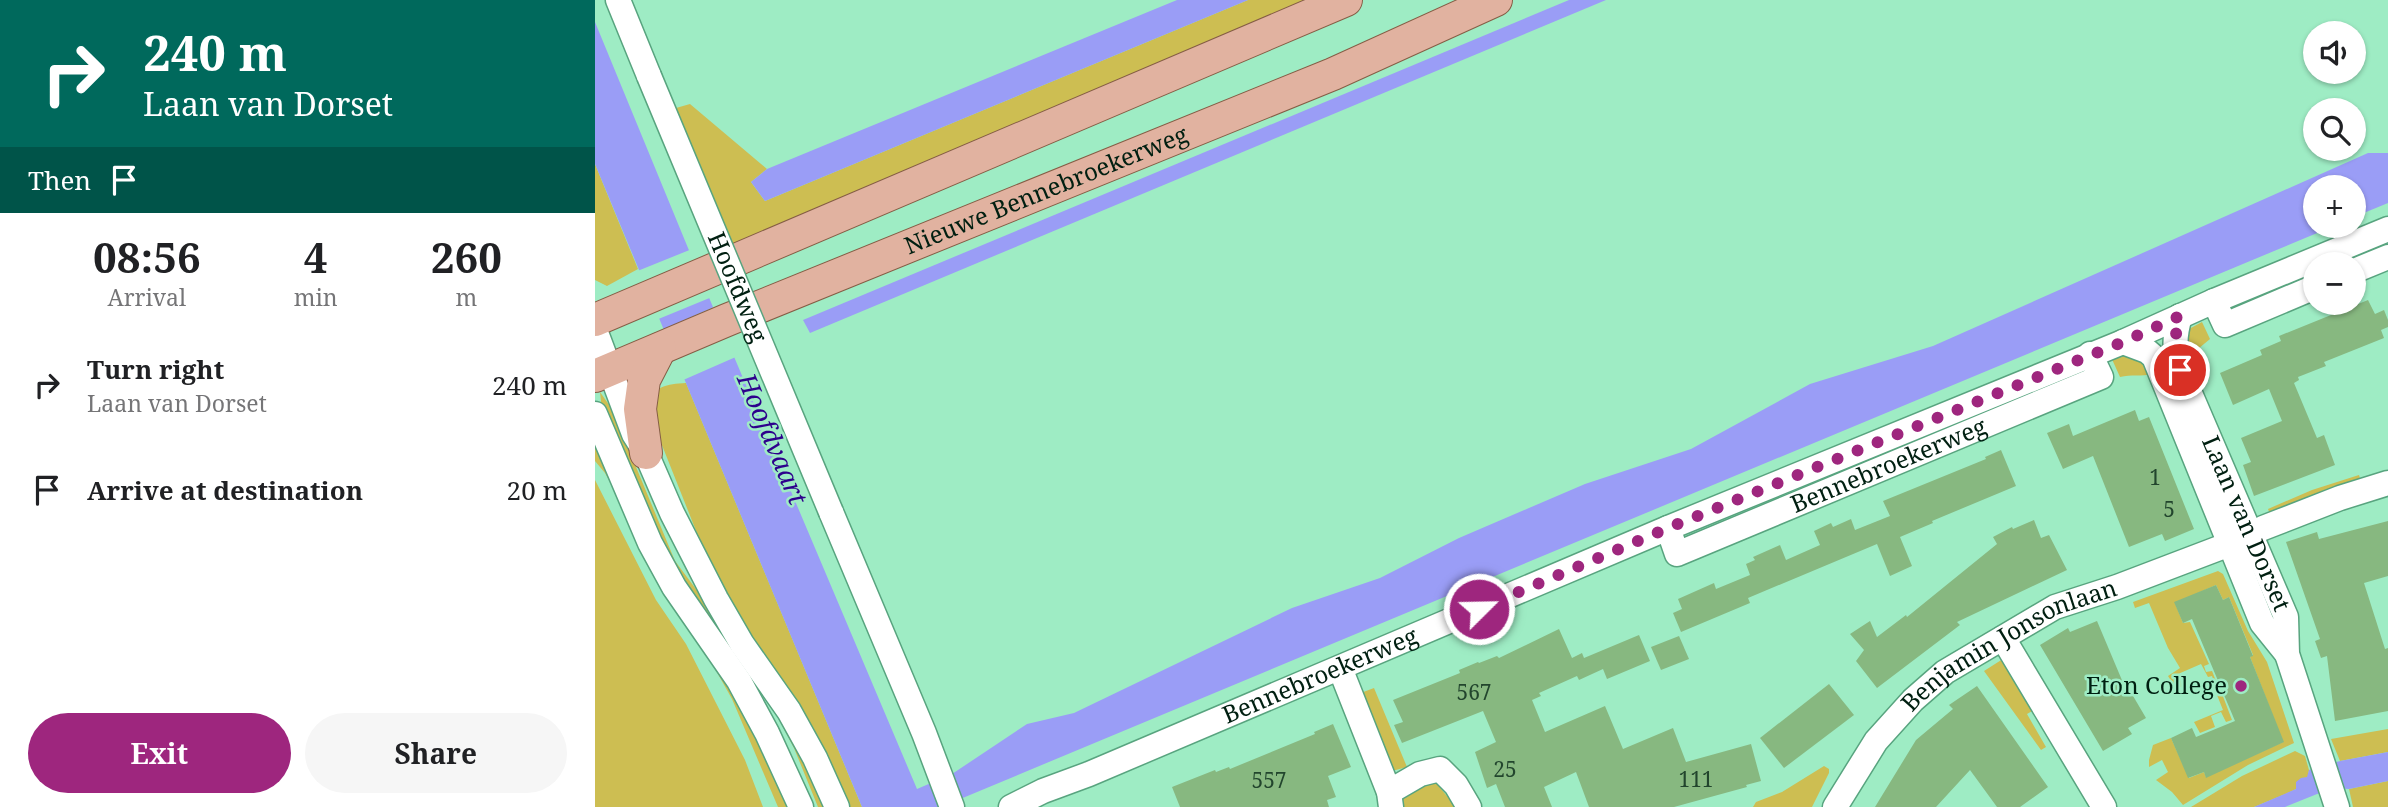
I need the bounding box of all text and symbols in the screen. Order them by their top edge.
text: 240 m [143,19,287,85]
map controls [2303,21,2366,315]
button: sound [2303,21,2366,84]
icon: right [28,28,119,119]
text: Laan van Dorset [143,82,393,125]
button: search [2303,98,2366,161]
street label: Nieuwe Bennebroekerweg [899,117,1192,261]
icon: arrive [105,161,143,199]
text: Then [28,162,91,198]
button: + [2303,175,2366,238]
street label: Hoofdweg [701,226,776,347]
text: 08:56 [93,228,201,285]
text: 4 [304,228,328,285]
text: 260 [431,228,502,285]
button: − [2303,252,2366,315]
text: Arrival [108,281,186,313]
text: min [294,281,338,313]
text: m [455,281,477,313]
pin [2150,340,2210,400]
text: Turn right [87,351,224,387]
icon: arrive [2161,351,2199,389]
icon: right [28,366,66,404]
water label: Hoofdvaart [729,366,817,510]
text: 240 m [492,367,567,403]
text: Laan van Dorset [87,387,267,419]
street label: Bennebroekerweg [1785,409,1991,520]
street label: Laan van Dorset [2195,430,2299,616]
house number: 1 [2149,463,2161,491]
icon: arrive [28,471,66,509]
text: Arrive at destination [87,472,363,508]
text: 20 m [507,472,567,508]
house number: 5 [2163,495,2175,523]
street label: Benjamin Jonsonlaan [1893,570,2121,718]
position arrow [1442,572,1516,646]
street label: Bennebroekerweg [1217,618,1422,731]
place label: Eton College [2086,668,2227,701]
house number: 567 [1456,678,1492,706]
marker: Eton College [2233,678,2249,694]
button: Exit [28,713,291,793]
button: Share [305,713,567,793]
house number: 25 [1493,755,1517,783]
house number: 111 [1678,765,1714,793]
house number: 557 [1251,766,1287,794]

